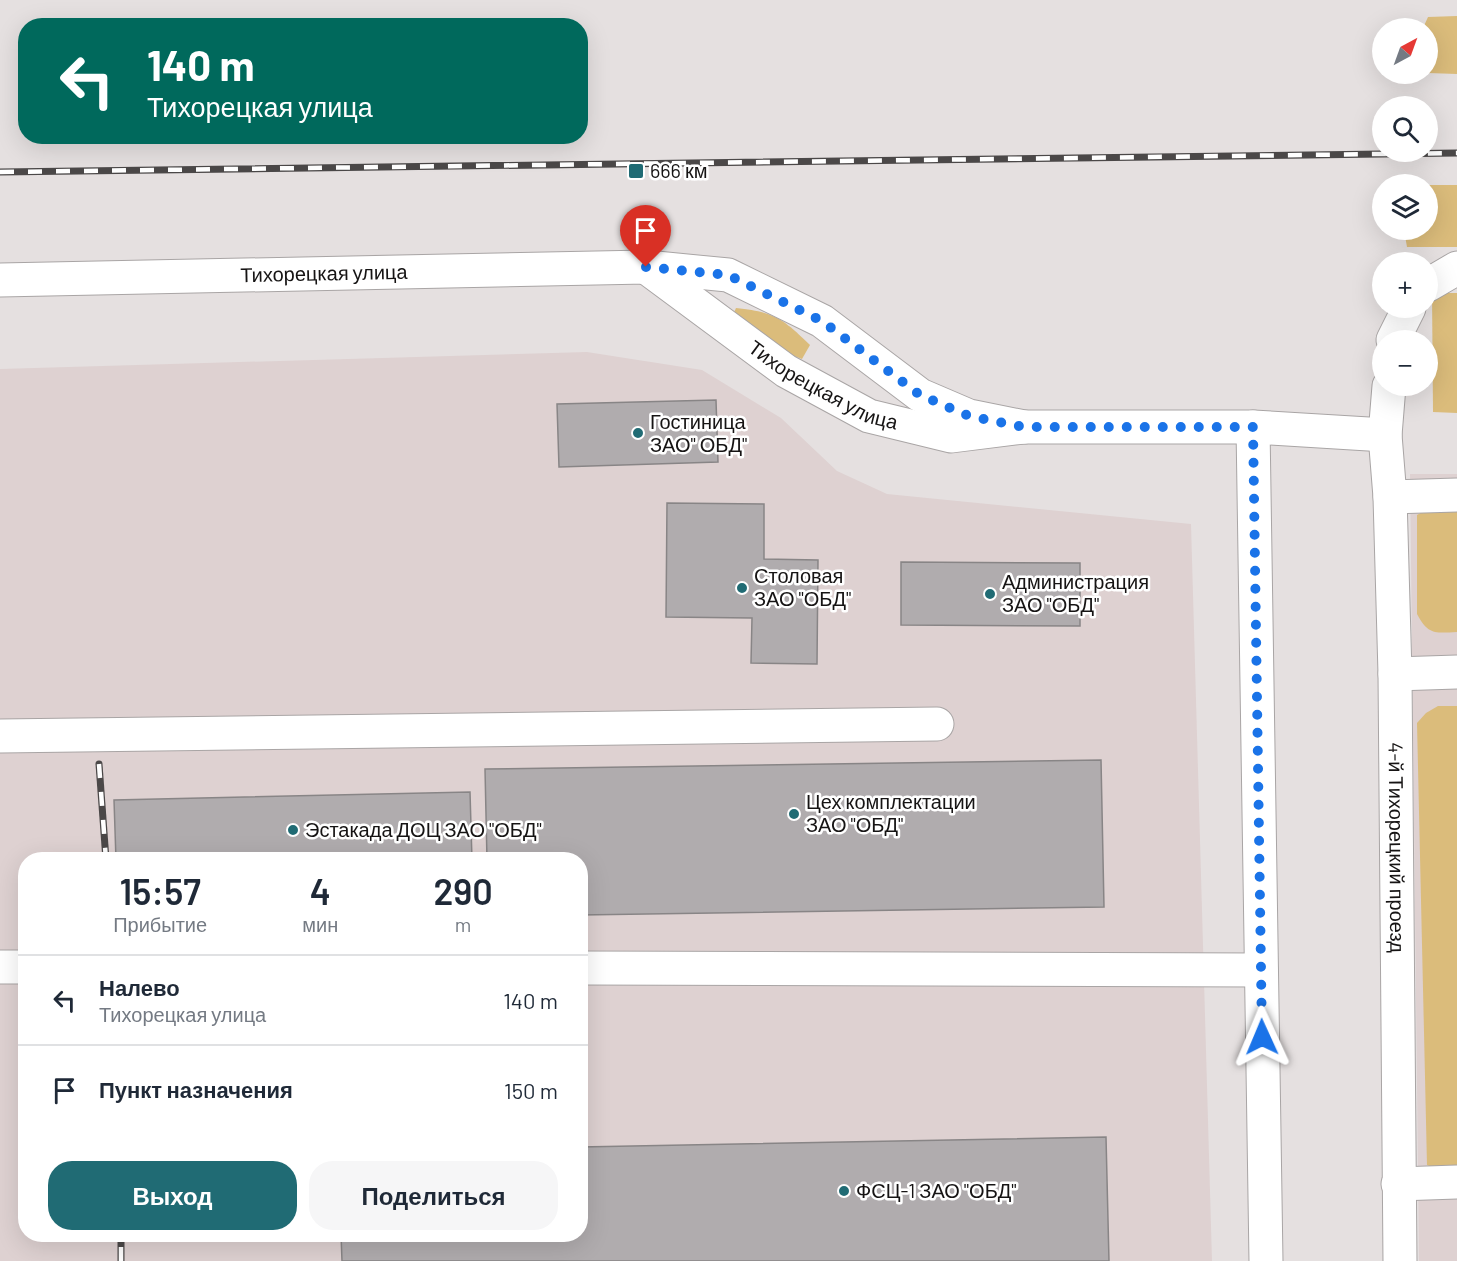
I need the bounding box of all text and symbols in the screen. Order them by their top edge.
north arrow [1372,18,1438,84]
map controls [1372,18,1438,396]
text: 140 m [147,39,255,89]
icon: left [48,42,126,120]
text: Тихорецкая улица [147,90,373,122]
button: search [1372,96,1438,162]
place label: 666 км [650,158,707,182]
marker: 666 км [627,162,645,180]
button: layers [1372,174,1438,240]
pin [620,205,671,267]
icon: arrive [629,214,662,247]
button: + [1372,252,1438,318]
street label: Тихорецкая улица [240,259,409,286]
button: − [1372,330,1438,396]
street label: Тихорецкая улица [744,335,901,434]
place label: Гостиница ЗАО" ОБД" [650,409,747,456]
marker: Гостиница ЗАО" ОБД" [631,426,645,440]
place label: Столовая ЗАО "ОБД" [754,563,851,610]
place label: Администрация ЗАО "ОБД" [1002,569,1149,616]
marker: Столовая ЗАО "ОБД" [735,581,749,595]
marker: Администрация ЗАО "ОБД" [983,587,997,601]
street label: 4-й Тихорецкий проезд [1385,742,1410,953]
place label: Цех комплектации ЗАО "ОБД" [806,789,976,836]
marker: Цех комплектации ЗАО "ОБД" [787,807,801,821]
place label: Эстакада ДОЦ ЗАО "ОБД" [305,817,542,841]
marker: Эстакада ДОЦ ЗАО "ОБД" [286,823,300,837]
text: 15:57 [120,869,201,912]
text: 4 [310,869,331,912]
text: 290 [434,869,493,912]
text: Прибытие [113,912,207,936]
text: мин [302,912,338,936]
text: m [455,912,471,936]
text: Налево [99,974,180,1000]
icon: left [48,984,81,1017]
text: 140 m [503,987,558,1013]
text: Тихорецкая улица [99,1002,266,1026]
position arrow [1230,1005,1294,1069]
icon: arrive [48,1074,81,1107]
text: Пункт назначения [99,1076,293,1102]
text: 150 m [504,1077,558,1103]
button: Выход [48,1161,297,1230]
button: Поделиться [309,1161,558,1230]
place label: ФСЦ-1 ЗАО "ОБД" [856,1178,1017,1202]
marker: ФСЦ-1 ЗАО "ОБД" [837,1184,851,1198]

